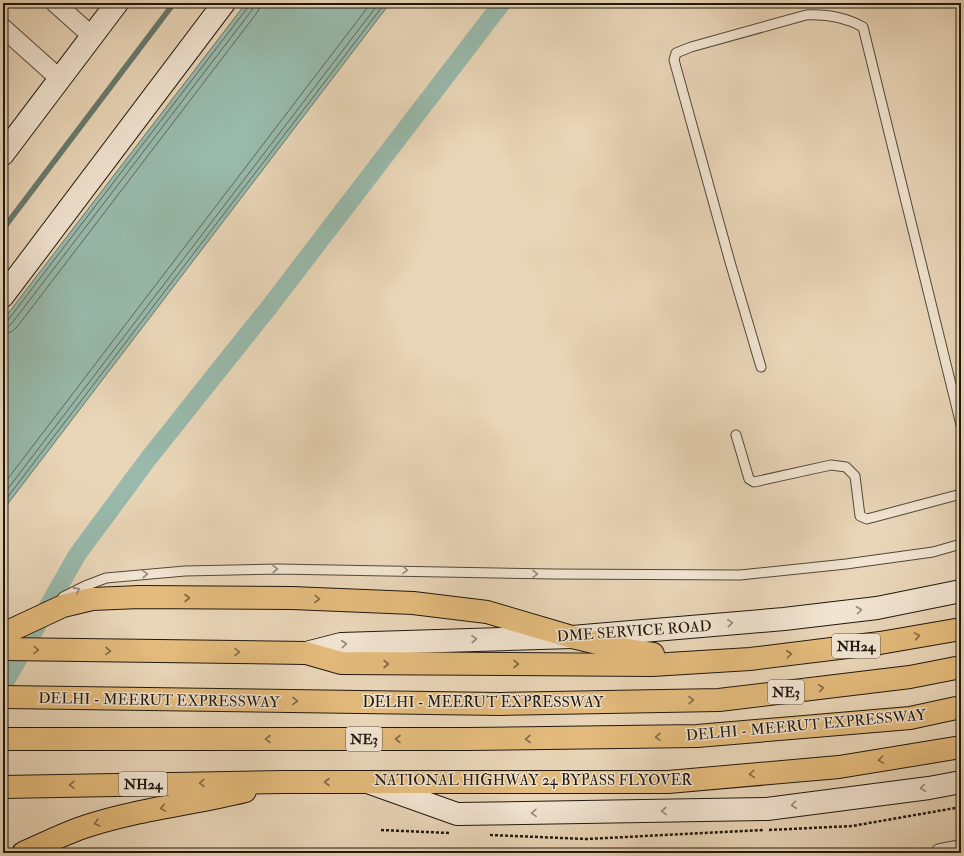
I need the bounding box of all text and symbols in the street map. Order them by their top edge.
one-way arrow [272,565,278,573]
one-way arrow [402,566,408,575]
one-way arrow [142,569,148,578]
one-way arrow [532,569,538,578]
one-way arrow [73,587,80,595]
one-way arrow [184,594,190,602]
one-way arrow [314,595,320,603]
one-way arrow [856,606,862,615]
street label: DME SERVICE ROAD [556,617,712,646]
one-way arrow [727,619,733,628]
one-way arrow [914,632,920,641]
road number: NH24 [832,634,880,658]
one-way arrow [471,635,477,644]
one-way arrow [341,640,347,649]
one-way arrow [33,646,39,654]
one-way arrow [105,647,111,655]
one-way arrow [234,648,240,656]
one-way arrow [786,650,792,659]
one-way arrow [383,659,389,668]
one-way arrow [513,660,519,668]
road number: NE3 [768,680,804,704]
one-way arrow [818,684,824,693]
street label: DELHI - MEERUT EXPRESSWAY [38,689,280,712]
street label: DELHI - MEERUT EXPRESSWAY [362,693,604,712]
one-way arrow [688,696,694,705]
one-way arrow [292,697,298,705]
street label: DELHI - MEERUT EXPRESSWAY [685,705,928,745]
road number: NE3 [346,727,382,751]
one-way arrow [655,733,661,741]
one-way arrow [265,735,271,743]
one-way arrow [395,735,401,743]
one-way arrow [525,735,531,743]
one-way arrow [878,755,884,764]
one-way arrow [749,770,755,779]
street label: NATIONAL HIGHWAY 24 BYPASS FLYOVER [374,771,693,790]
road number: NH24 [119,772,167,796]
one-way arrow [324,778,330,786]
one-way arrow [199,779,205,787]
one-way arrow [69,781,75,790]
one-way arrow [920,783,926,792]
one-way arrow [791,800,797,809]
one-way arrow [160,803,166,812]
one-way arrow [661,807,667,815]
one-way arrow [531,809,537,817]
one-way arrow [94,818,101,827]

